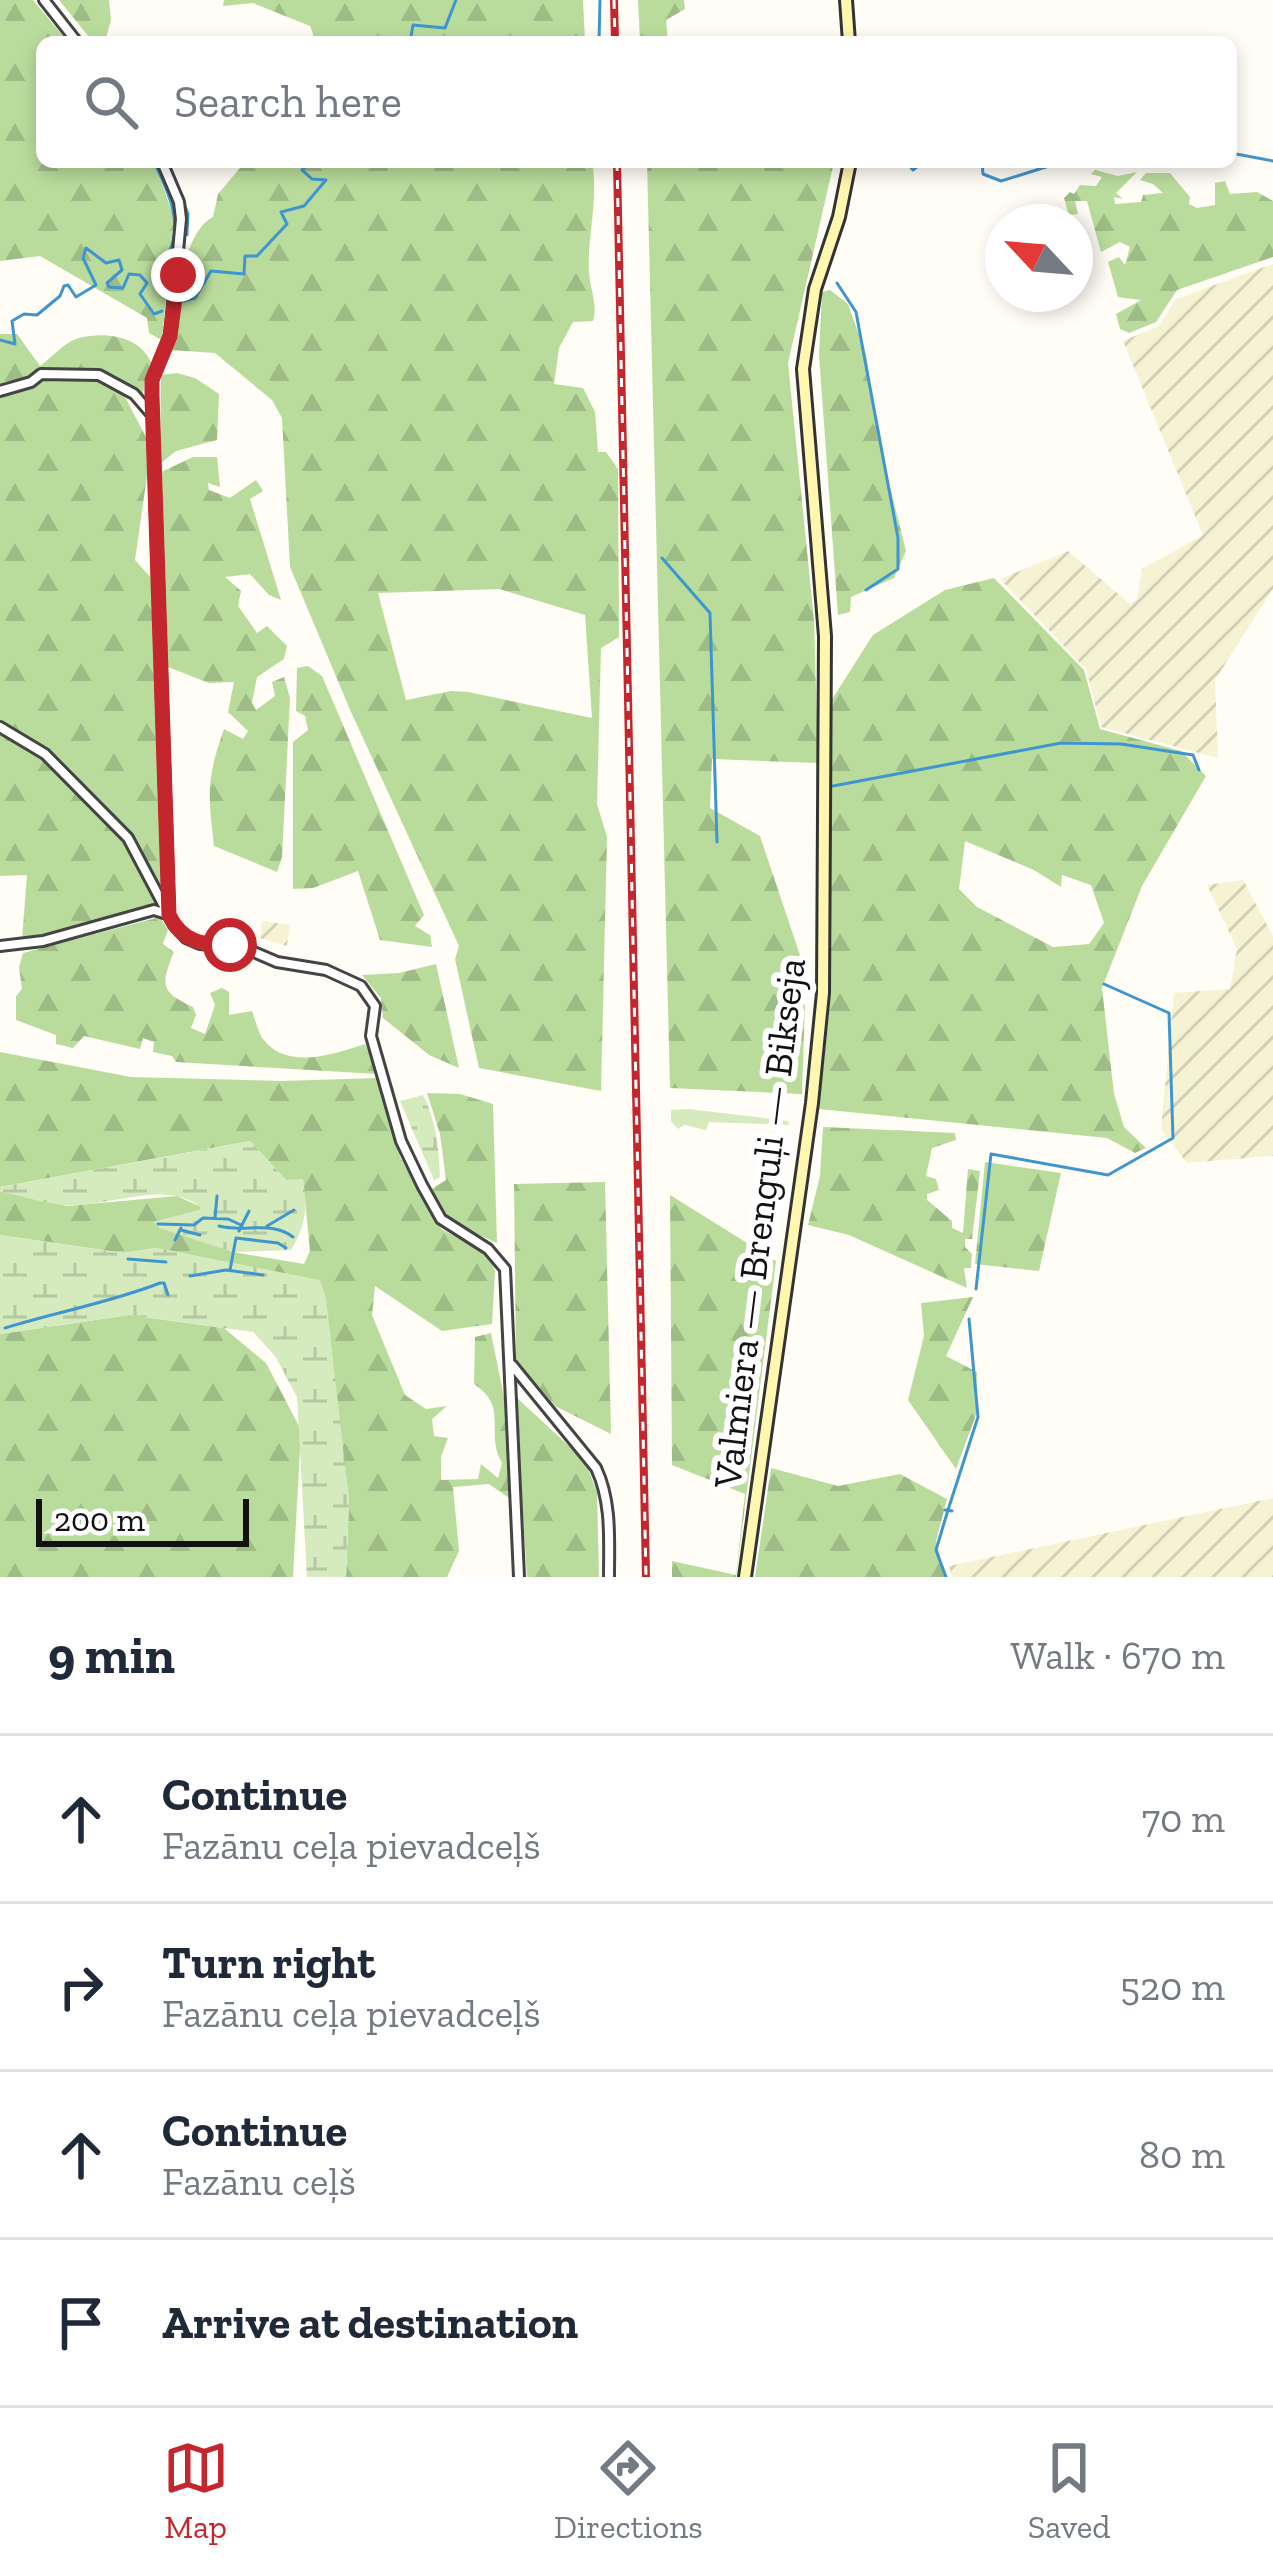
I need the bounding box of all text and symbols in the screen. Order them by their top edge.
search box [36,36,1237,168]
icon: search [78,69,144,135]
text: Search here [174,75,402,129]
north arrow [985,204,1093,312]
route end [151,248,205,302]
route start [203,918,257,972]
street label: Valmiera — Brenguļi — Bikseja [703,955,815,1492]
scale bar [36,1493,249,1546]
text: 200 m [54,1500,145,1539]
text: 9 min [48,1625,175,1686]
text: Walk · 670 m [1010,1632,1225,1679]
text: Continue [162,1768,347,1822]
icon: ahead [48,1786,114,1852]
text: 70 m [1142,1795,1225,1842]
text: Fazānu ceļa pievadceļš [162,1822,541,1869]
text: Turn right [162,1936,375,1990]
icon: right [48,1954,114,2020]
text: 520 m [1120,1963,1225,2010]
text: Fazānu ceļa pievadceļš [162,1990,541,2037]
text: Continue [162,2104,347,2158]
icon: ahead [48,2122,114,2188]
text: 80 m [1139,2131,1225,2178]
text: Fazānu ceļš [162,2158,356,2205]
icon: arrive [48,2290,114,2356]
text: Arrive at destination [162,2296,578,2350]
tab: Map [163,2435,229,2546]
tab: Directions [554,2435,703,2546]
tab: Saved [1028,2435,1110,2546]

